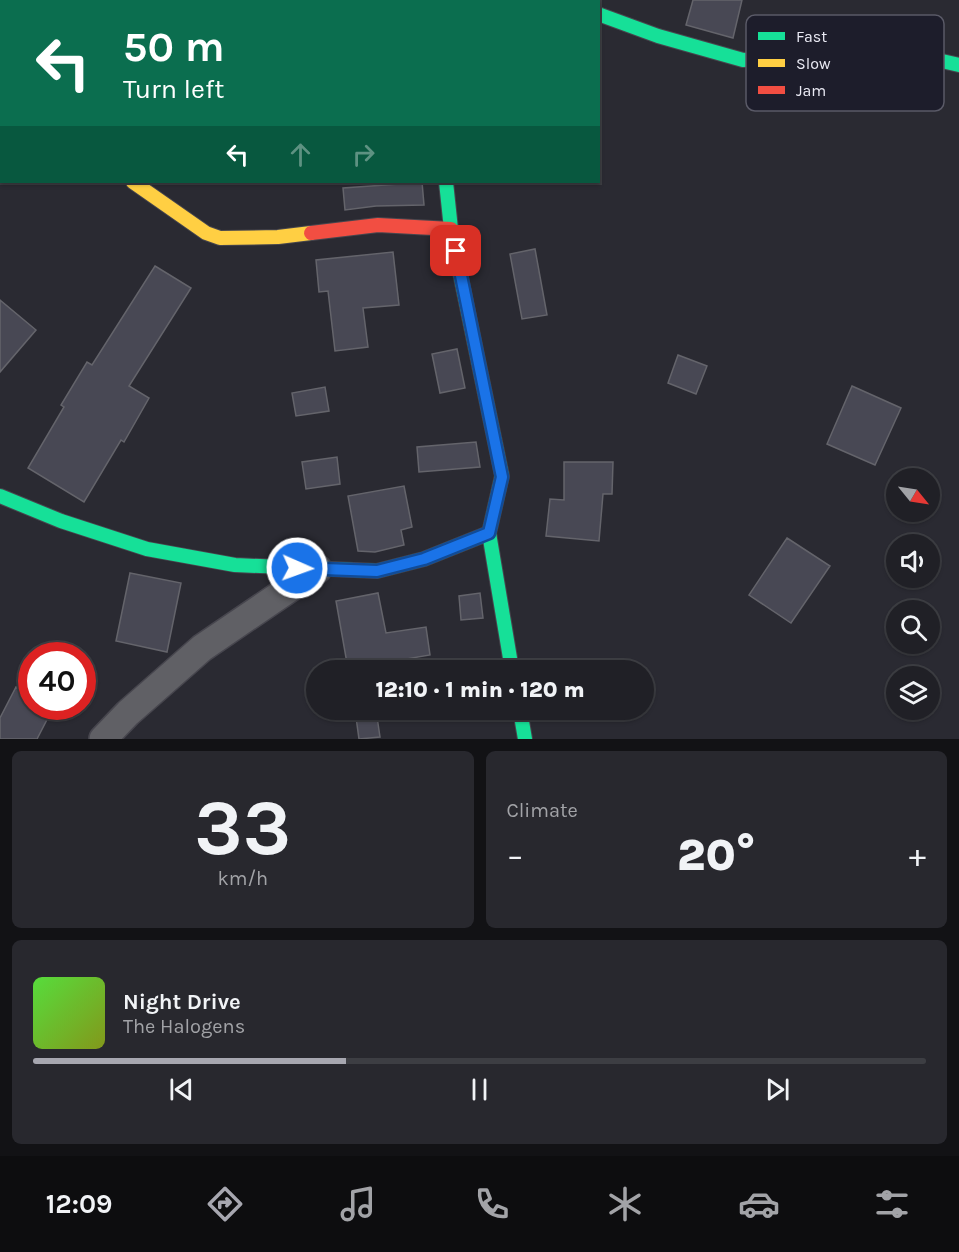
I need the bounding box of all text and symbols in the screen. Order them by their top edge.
legend [746,15,944,111]
text: 50 m [123,22,225,72]
icon: left [24,24,102,102]
text: Fast [796,27,827,46]
text: Slow [796,54,831,73]
text: Turn left [123,73,224,105]
text: Jam [796,81,826,100]
icon: left [221,138,254,171]
icon: ahead [284,138,317,171]
icon: right [347,138,380,171]
pin [430,225,481,276]
icon: arrive [439,234,472,267]
north arrow [886,468,940,522]
map controls [886,468,940,720]
button: sound [886,534,940,588]
position arrow [265,536,329,600]
button: search [886,600,940,654]
speed limit sign: 40 [18,642,96,720]
button: layers [886,666,940,720]
text: 12:10 · 1 min · 120 m [375,677,585,703]
text: 33 [194,782,291,874]
text: Climate [507,799,578,822]
text: 20° [677,829,755,881]
text: − [507,836,524,874]
text: + [909,836,926,874]
text: km/h [217,867,268,890]
text: Night Drive [123,989,241,1015]
text: The Halogens [123,1015,245,1038]
icon: previous [165,1073,198,1106]
icon: pause [463,1073,496,1106]
icon: next [761,1073,794,1106]
icon: directions [204,1183,246,1225]
icon: music [337,1183,379,1225]
icon: phone [471,1183,513,1225]
icon: climate [604,1183,646,1225]
icon: car [738,1183,780,1225]
icon: filters [871,1183,913,1225]
text: 12:09 [46,1188,113,1220]

